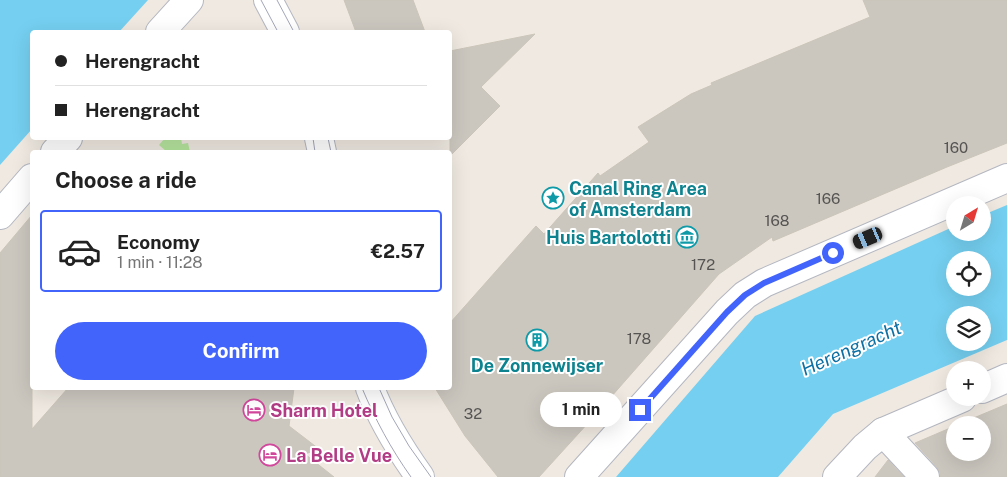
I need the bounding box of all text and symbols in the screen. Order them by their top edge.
text: Herengracht [85,50,200,72]
text: Herengracht [85,99,200,121]
house number: 160 [944,139,968,156]
text: Choose a ride [55,167,197,193]
place label: Canal Ring Area of Amsterdam [569,178,707,220]
place icon: Canal Ring Area of Amsterdam [541,186,565,210]
house number: 166 [816,190,840,207]
north arrow [946,196,991,241]
map controls [946,196,991,461]
house number: 168 [764,212,790,229]
museum icon: Huis Bartolotti [675,225,699,249]
car [851,225,884,251]
place label: Huis Bartolotti [546,227,671,248]
icon: car [57,229,102,274]
text: Economy [117,231,200,253]
text: €2.57 [371,240,425,262]
route start [822,242,844,264]
button: locate [946,251,991,296]
text: 1 min · 11:28 [117,253,203,272]
house number: 172 [691,256,715,273]
button: layers [946,306,991,351]
water label: Herengracht [797,316,905,380]
button: Confirm [55,322,427,380]
building icon: De Zonnewijser [525,328,549,352]
house number: 178 [627,330,651,347]
place label: De Zonnewijser [471,355,604,376]
button: + [946,361,991,406]
callout: 1 min [540,392,622,428]
hotel icon: Sharm Hotel [242,398,266,422]
route end [629,399,651,421]
place label: Sharm Hotel [270,400,378,421]
text: 1 min [562,400,600,419]
house number: 32 [464,405,482,422]
button: − [946,416,991,461]
hotel icon: La Belle Vue [258,443,282,467]
place label: La Belle Vue [286,445,392,466]

